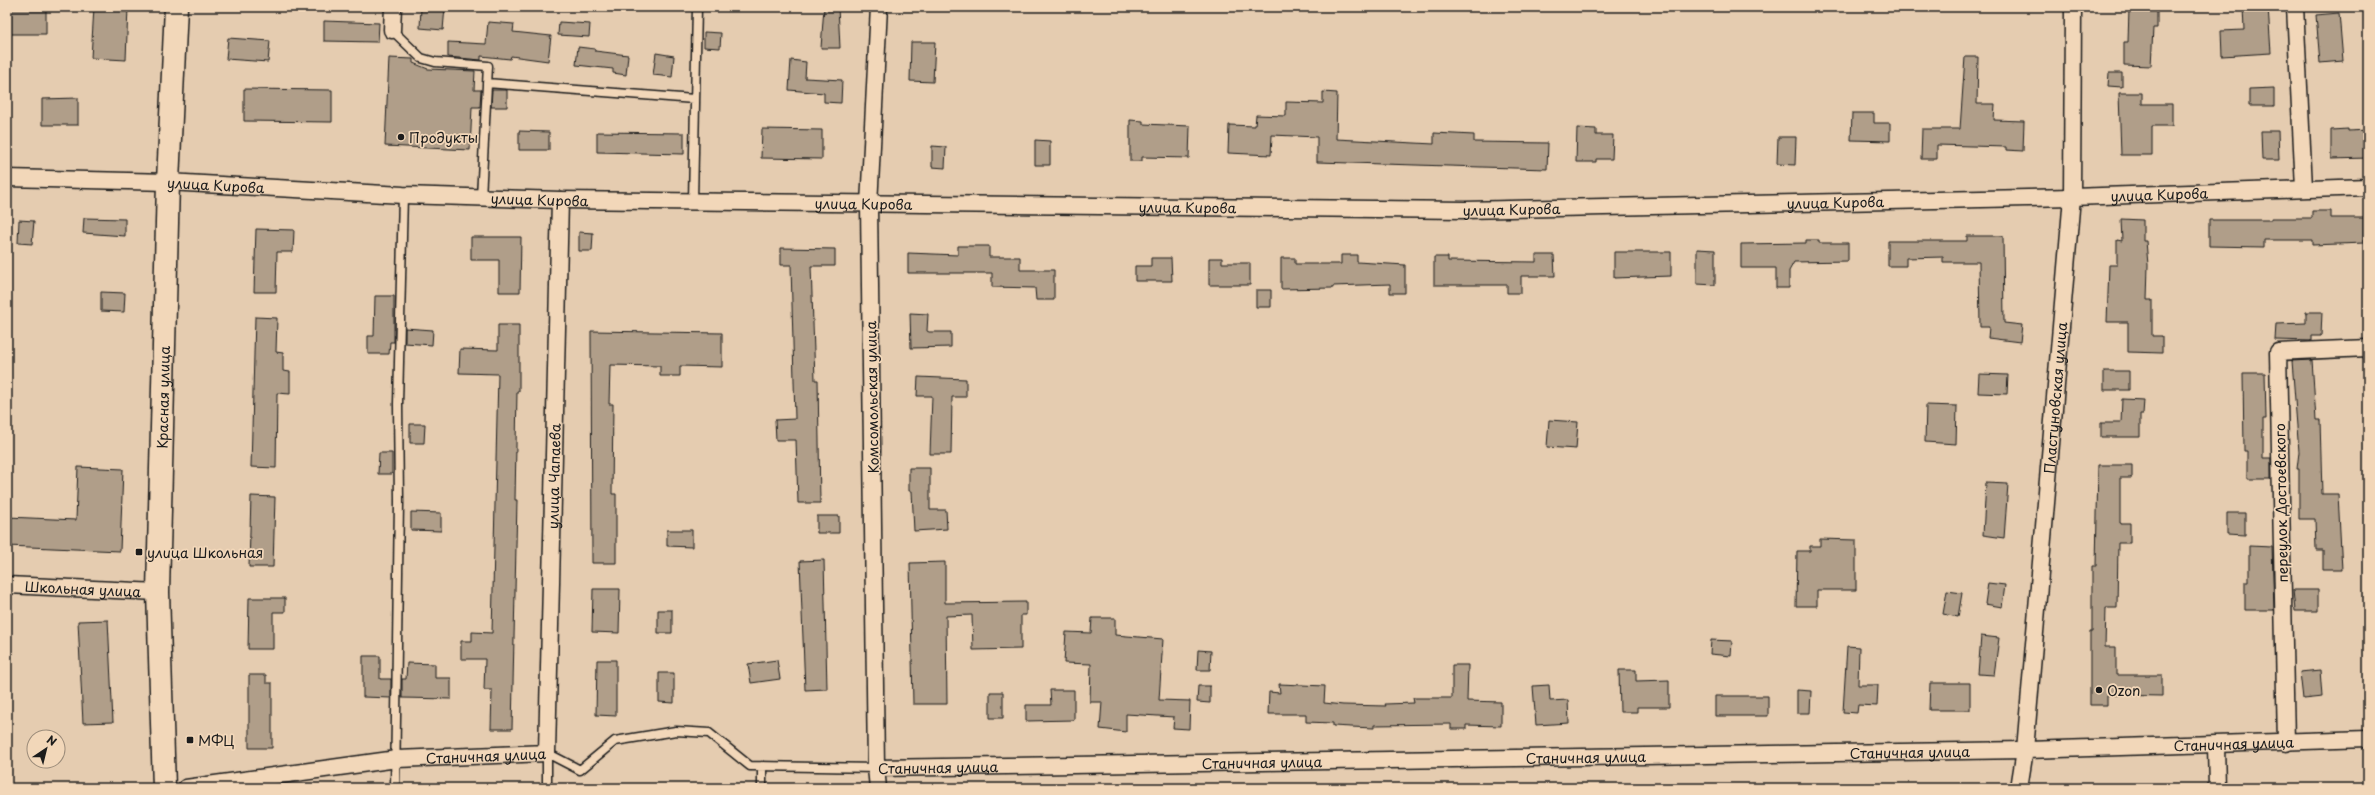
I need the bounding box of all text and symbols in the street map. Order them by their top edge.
place label: Продукты [409,127,478,148]
marker: Продукты [396,132,406,142]
street label: улица Кирова [167,171,265,198]
street label: улица Кирова [2110,182,2209,206]
street label: улица Кирова [490,187,589,211]
street label: улица Кирова [1786,191,1885,214]
street label: улица Кирова [815,192,913,214]
street label: улица Кирова [1139,196,1237,218]
street label: улица Кирова [1462,197,1561,221]
street label: Комсомольская улица [860,320,884,473]
street label: Пластуновская улица [2038,321,2072,474]
street label: Красная улица [151,345,175,449]
street label: улица Чапаева [542,423,565,529]
street label: переулок Достоевского [2269,423,2293,583]
place label: улица Школьная [147,542,263,563]
marker: улица Школьная [134,547,144,557]
street label: Школьная улица [24,575,142,602]
place label: Ozon [2107,680,2140,701]
marker: Ozon [2094,685,2104,695]
north arrow [26,729,66,769]
place label: МФЦ [198,730,234,751]
text: N [44,731,61,750]
street label: Станичная улица [2173,731,2294,756]
marker: МФЦ [185,735,195,745]
street label: Станичная улица [1850,740,1970,763]
street label: Станичная улица [425,743,547,768]
street label: Станичная улица [1526,745,1646,768]
street label: Станичная улица [1202,751,1322,773]
street label: Станичная улица [878,756,999,778]

